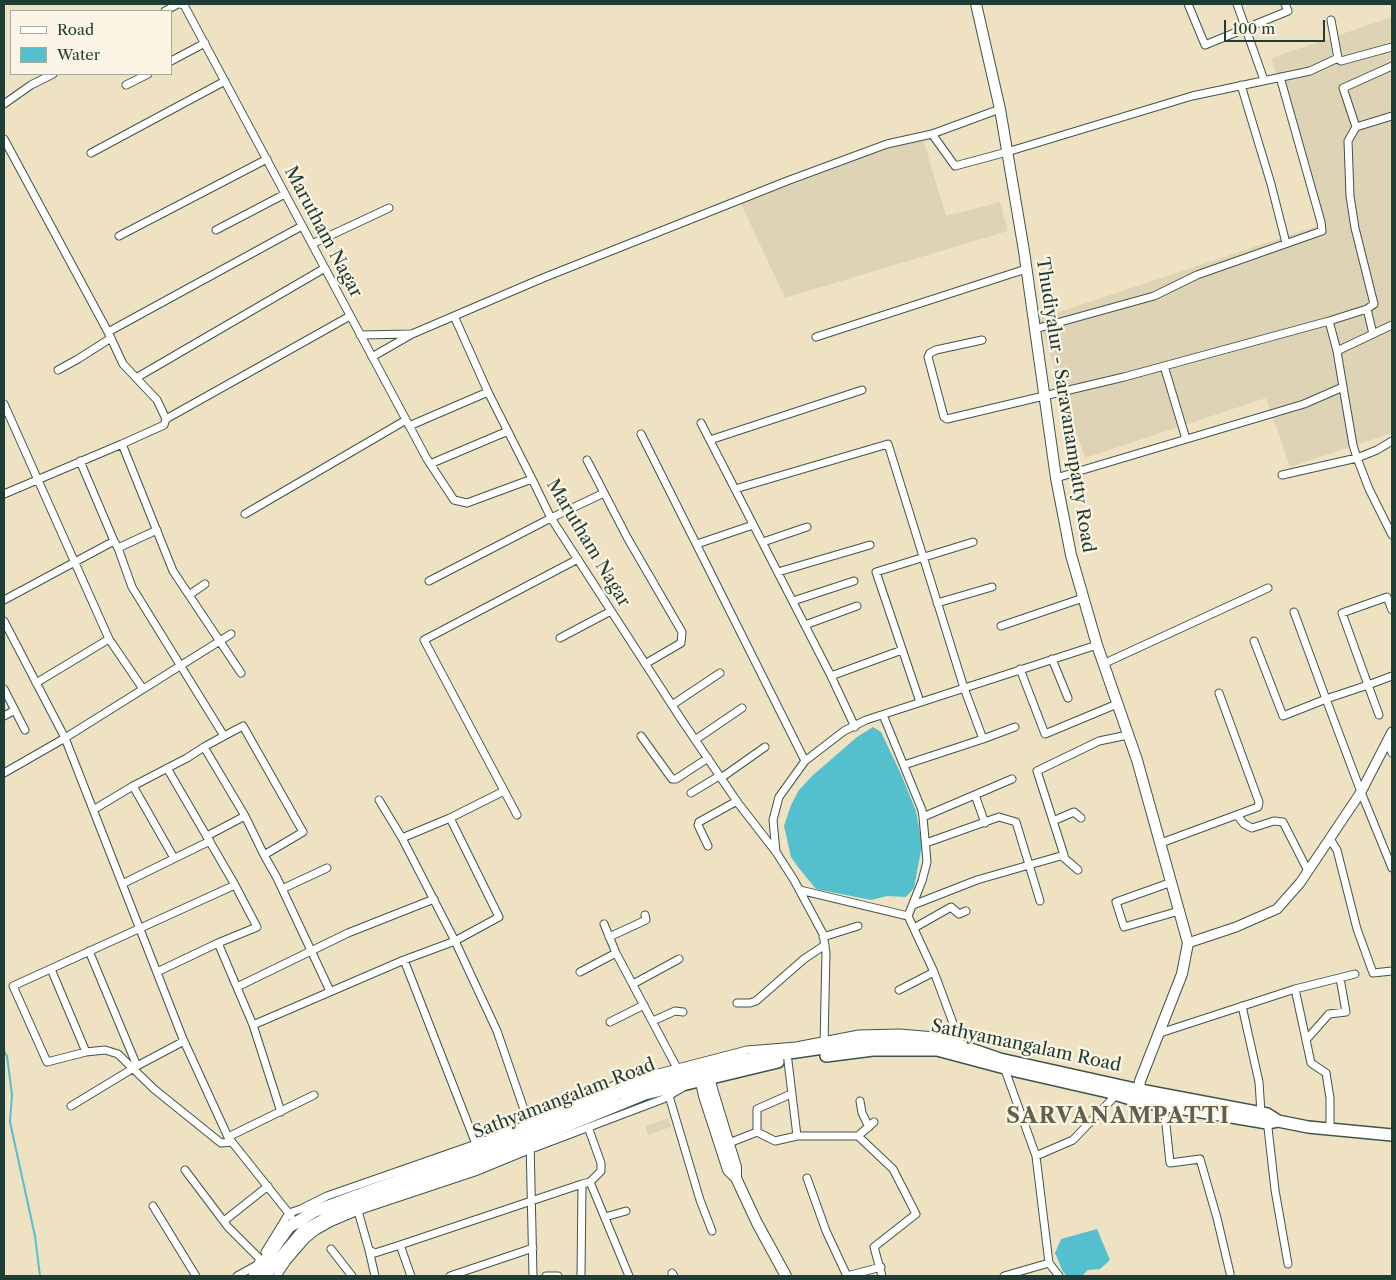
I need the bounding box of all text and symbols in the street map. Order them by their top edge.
legend [10,10,172,75]
scale bar [1226,10,1327,42]
text: 100 m [1232,19,1275,38]
text: Road [57,20,94,39]
text: Water [57,45,100,64]
street label: Marutham Nagar [279,163,367,301]
street label: Thudiyalur - Saravanampatty Road [1031,256,1099,554]
street label: Marutham Nagar [541,475,635,611]
street label: Sathyamangalam Road [929,1015,1123,1077]
street label: Sathyamangalam Road [470,1054,658,1144]
district label: SARVANAMPATTI [1004,1104,1232,1130]

